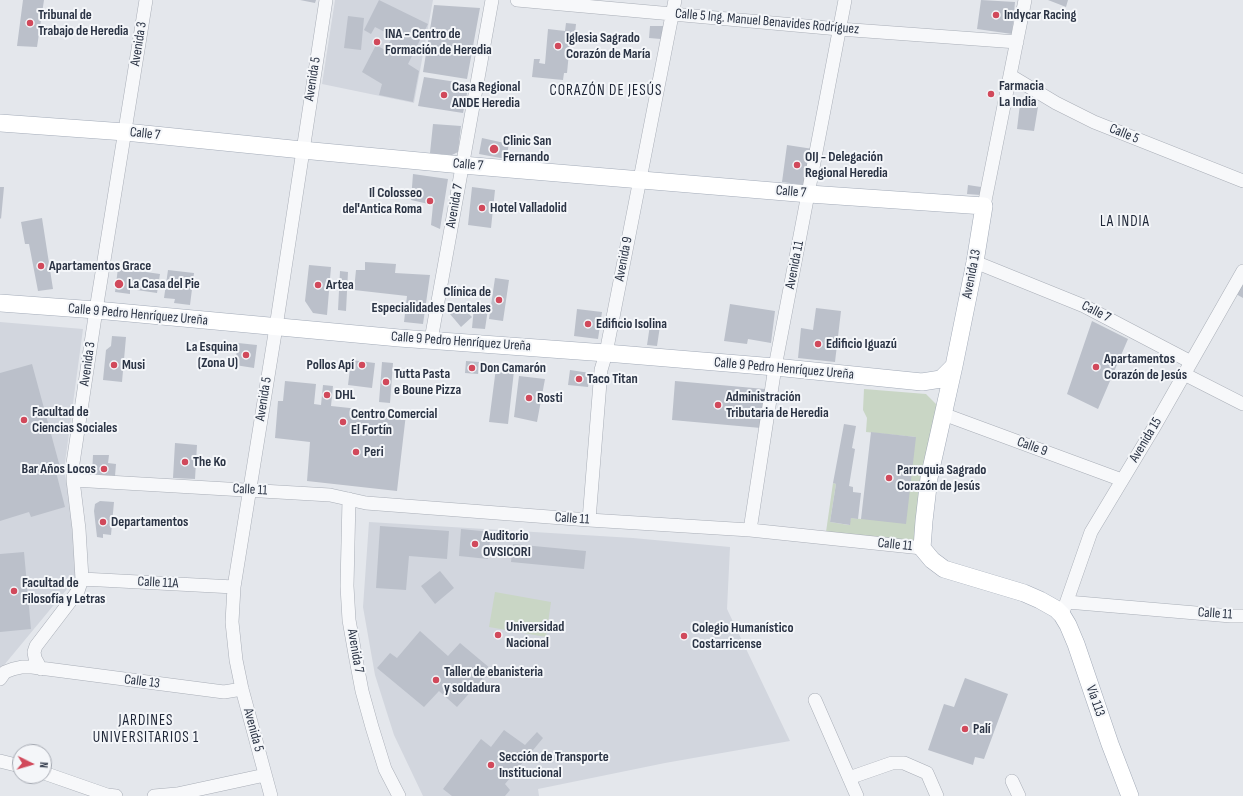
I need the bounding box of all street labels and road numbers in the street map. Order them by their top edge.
street label: Calle 5 Ing. Manuel Benavides Rodríguez [674,6,860,38]
street label: Avenida 3 [127,21,151,67]
street label: Avenida 5 [301,56,325,102]
street label: Calle 5 [1107,120,1141,148]
street label: Calle 7 [129,124,161,144]
street label: Calle 7 [452,155,484,175]
street label: Calle 7 [775,182,807,202]
street label: Avenida 7 [443,183,467,229]
street label: Avenida 9 [611,235,637,283]
street label: Avenida 11 [782,240,808,290]
street label: Avenida 13 [959,248,985,300]
street label: Calle 7 [1079,298,1113,326]
street label: Calle 9 Pedro Henríquez Ureña [67,301,209,329]
street label: Calle 9 Pedro Henríquez Ureña [390,329,532,355]
street label: Avenida 3 [77,341,99,387]
street label: Calle 9 Pedro Henríquez Ureña [713,355,855,383]
street label: Avenida 5 [252,376,276,422]
street label: Avenida 15 [1126,415,1166,465]
street label: Calle 9 [1014,434,1050,460]
street label: Calle 11 [232,481,268,499]
street label: Calle 11 [554,509,590,529]
street label: Calle 11 [877,535,913,555]
street label: Calle 11A [137,574,179,592]
street label: Calle 11 [1197,604,1233,624]
street label: Avenida 7 [343,628,367,674]
street label: Calle 13 [123,671,161,693]
street label: Vía 113 [1082,683,1108,719]
street label: Avenida 5 [239,706,267,754]

